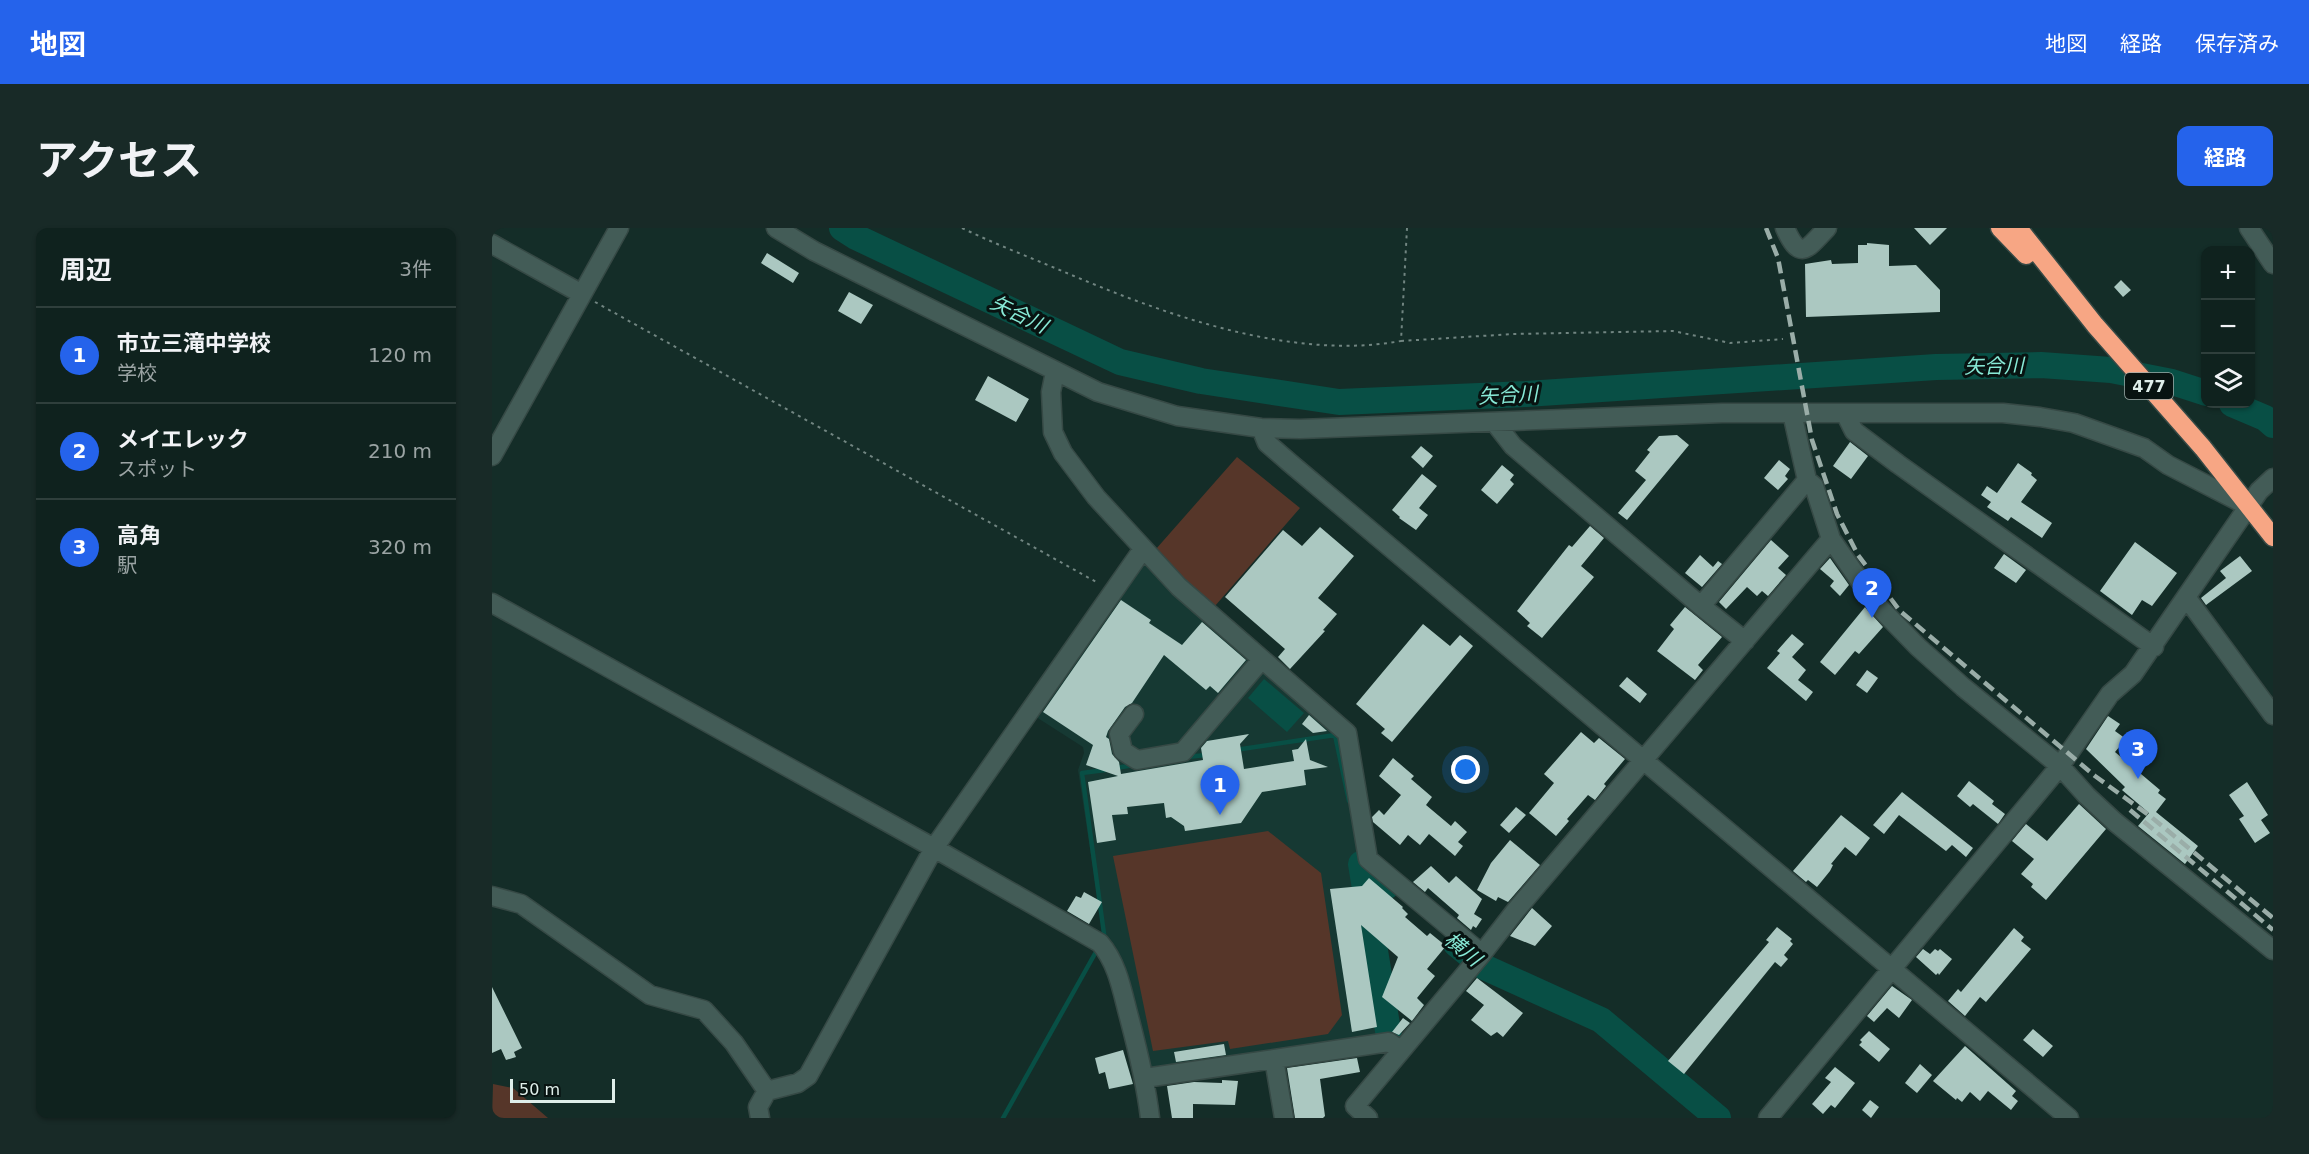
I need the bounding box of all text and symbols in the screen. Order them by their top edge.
text: 地図 [30,28,86,61]
text: 地図 [2045,32,2087,56]
text: 経路 [2120,32,2162,56]
text: 保存済み [2195,32,2279,56]
button: 経路 [2177,126,2273,186]
text: アクセス [36,136,202,185]
map controls [2201,246,2255,408]
button: + [2201,246,2255,300]
text: 周辺 [60,255,112,285]
text: 3件 [399,257,432,281]
water label: 矢合川 [987,290,1053,339]
button: − [2201,300,2255,354]
text: 市立三滝中学校 [117,331,271,356]
text: 1 [73,343,86,367]
text: 120 m [368,343,432,367]
water label: 矢合川 [1964,353,2026,379]
button: layers [2201,354,2255,408]
text: 学校 [117,361,157,385]
road number: 477 [2125,373,2173,399]
water label: 矢合川 [1477,381,1541,409]
text: メイエレック [117,427,249,452]
text: 2 [73,439,86,463]
text: 210 m [368,439,432,463]
text: スポット [117,457,197,481]
text: 高角 [117,523,161,548]
text: 3 [73,535,86,559]
text: 320 m [368,535,432,559]
text: 駅 [117,553,137,577]
pin: 2 [1852,568,1892,618]
pin: 3 [2118,730,2158,779]
your location [1451,755,1480,784]
pin: 1 [1200,766,1240,815]
water label: 横川 [1440,927,1488,972]
scale bar [510,1076,615,1104]
text: 50 m [519,1080,560,1099]

